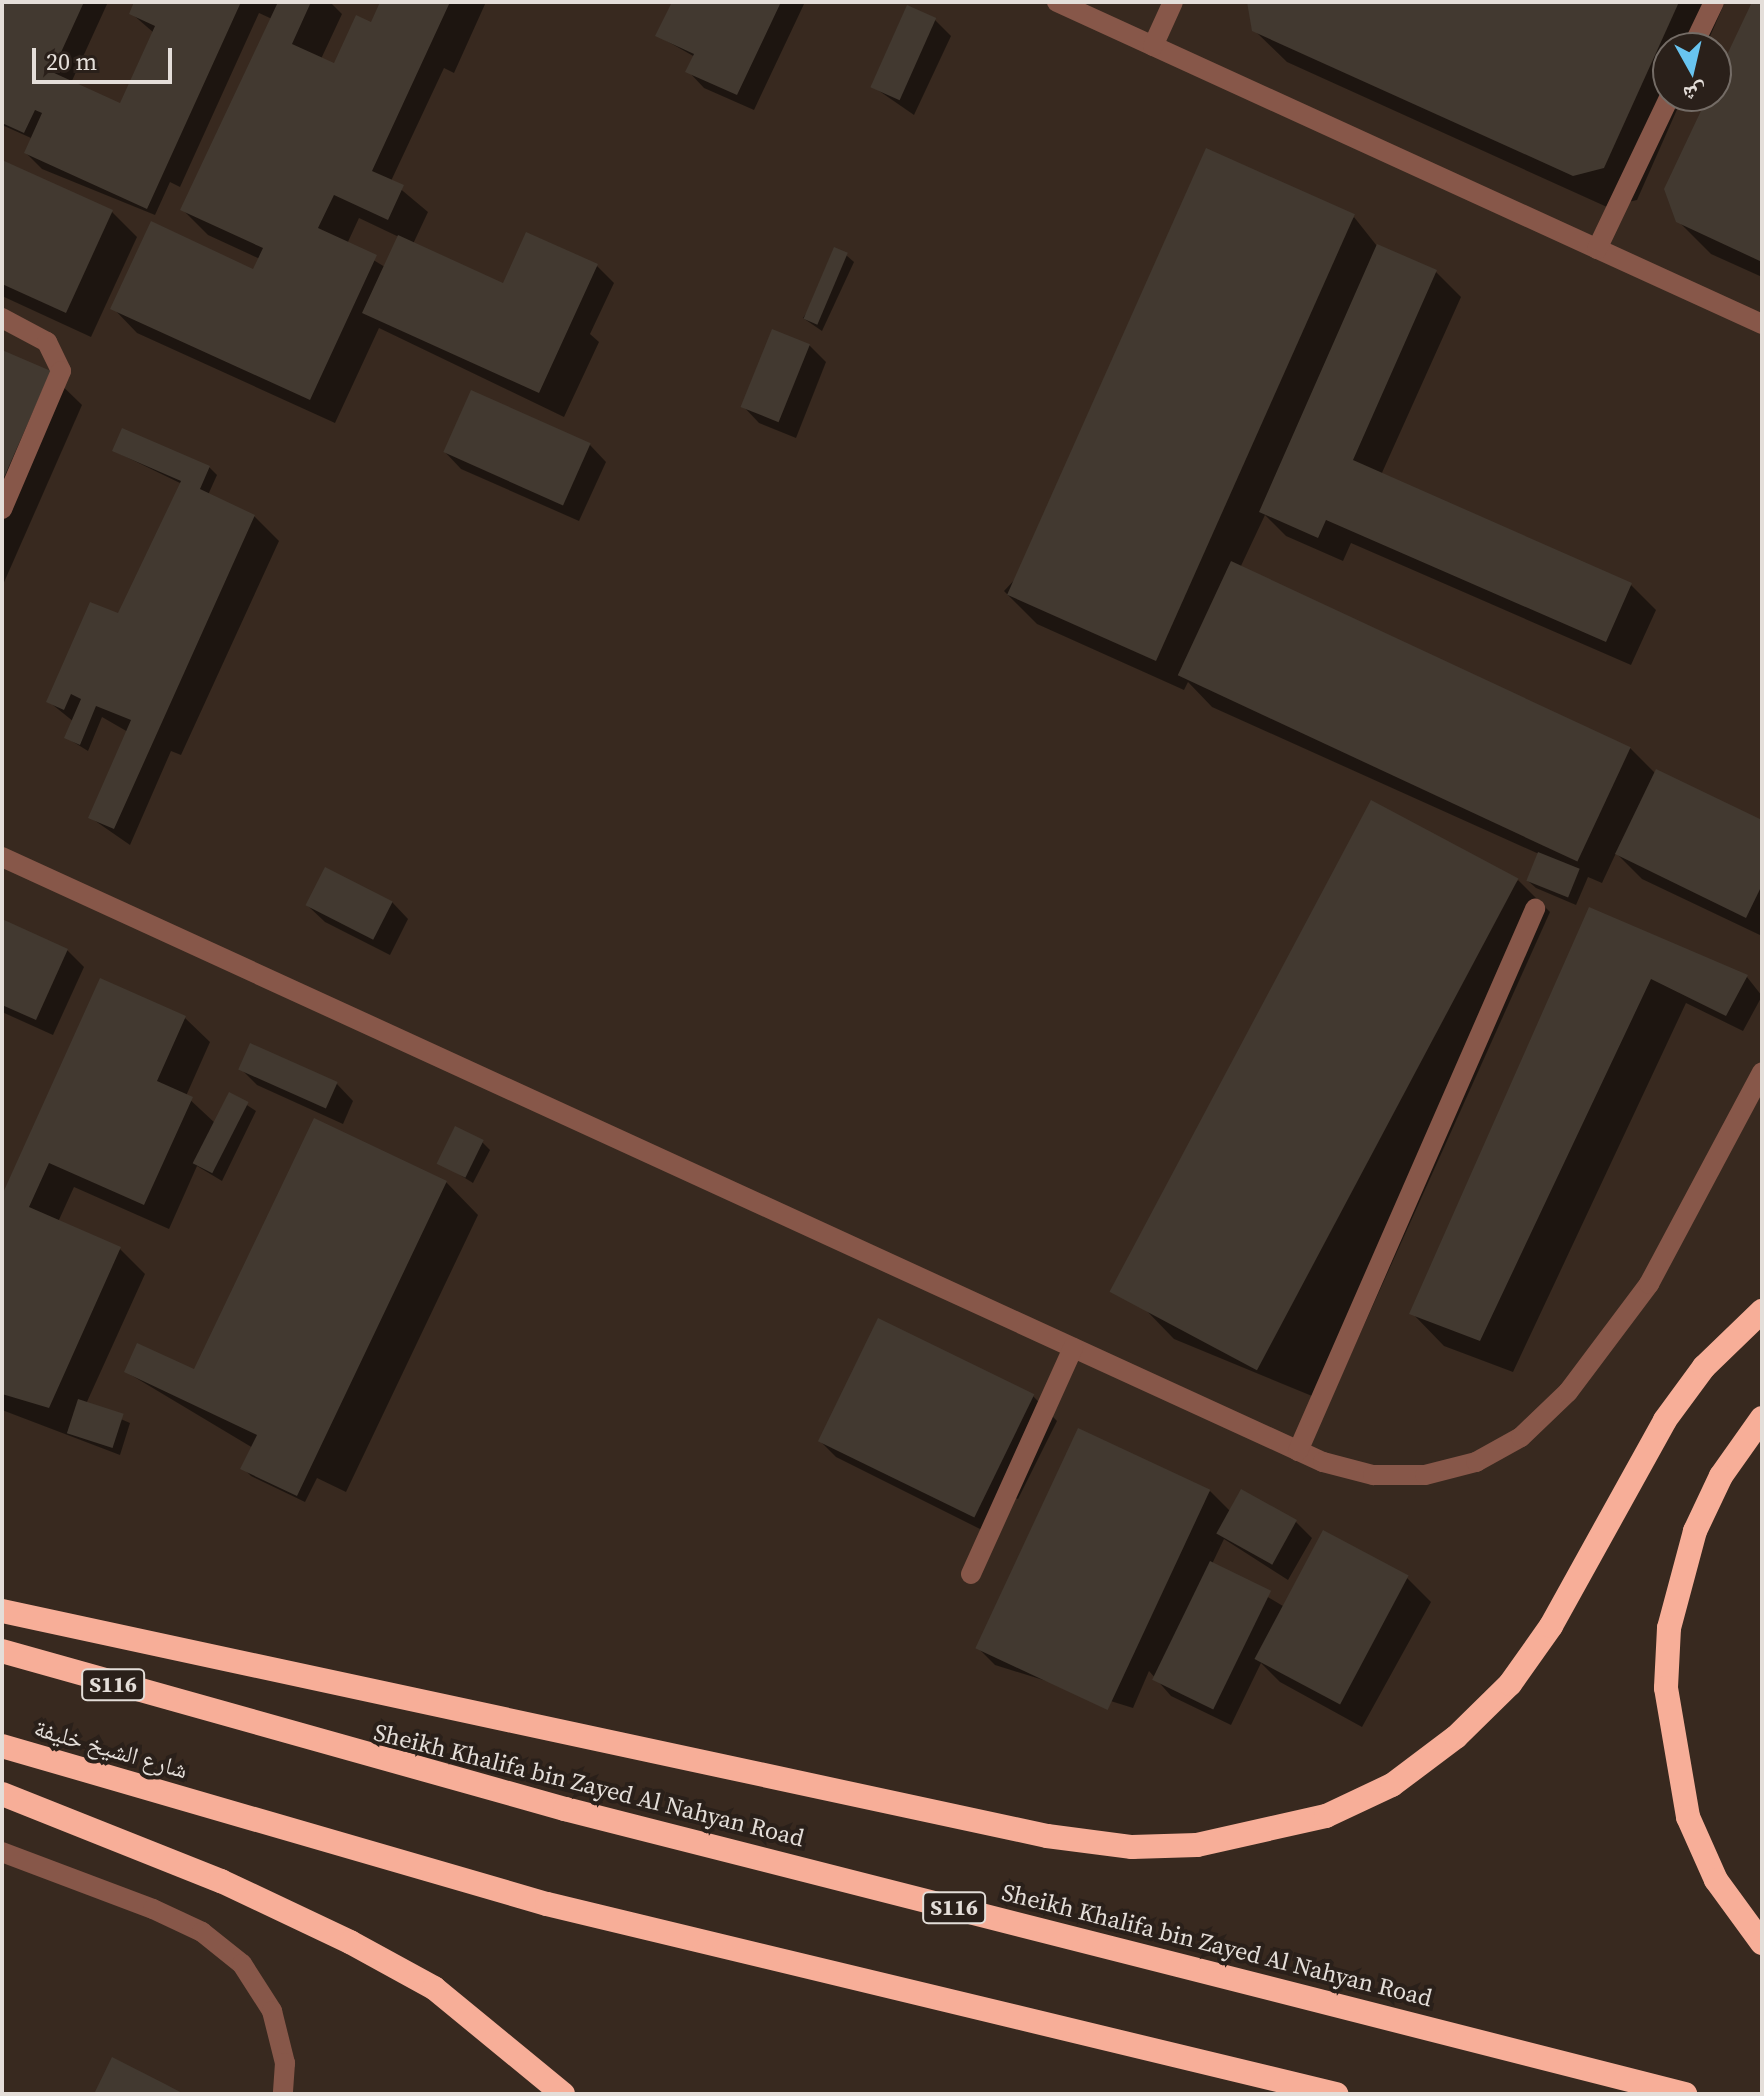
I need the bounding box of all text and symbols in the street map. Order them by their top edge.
scale bar [36,32,176,82]
north arrow [1652,32,1732,112]
text: 20 m [46,45,97,78]
text: ش [1681,77,1709,110]
road number: S116 [81,1667,145,1703]
street label: شارع الشيخ خليفة [31,1713,191,1785]
street label: Sheikh Khalifa bin Zayed Al Nahyan Road [371,1718,807,1852]
street label: Sheikh Khalifa bin Zayed Al Nahyan Road [999,1878,1435,2012]
road number: S116 [922,1890,986,1926]

